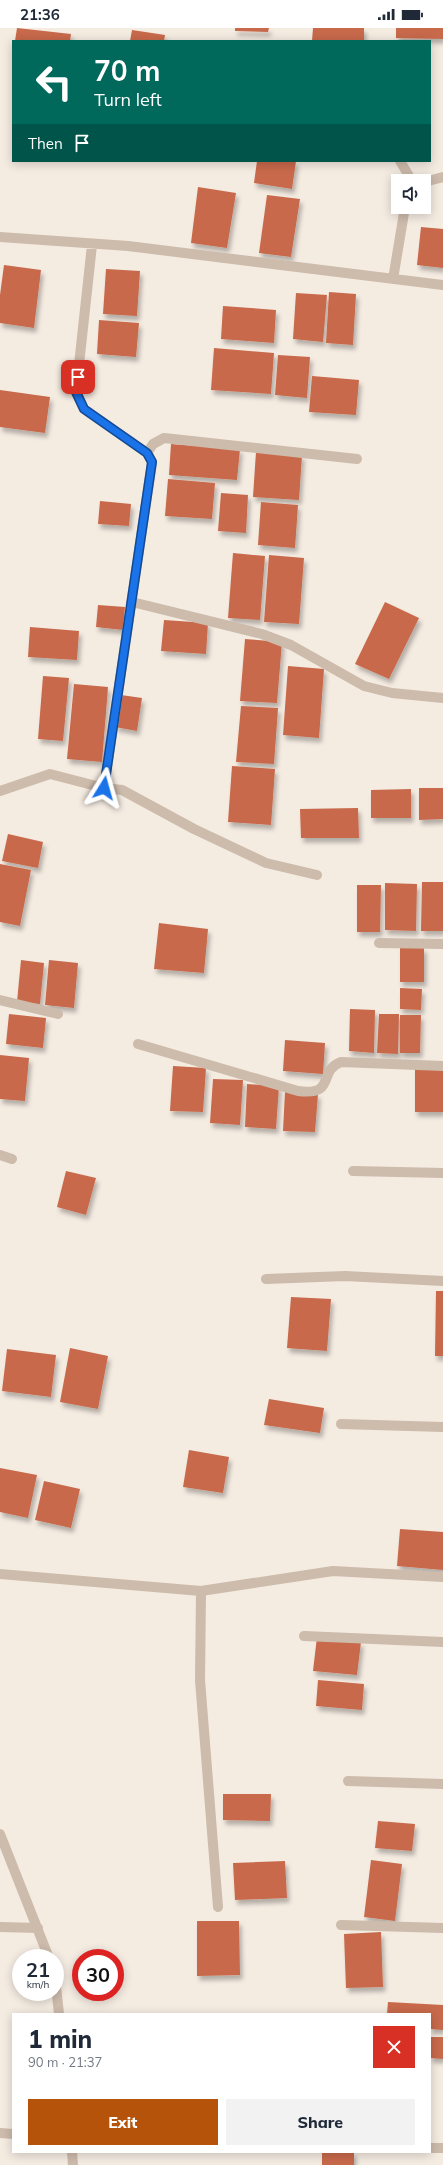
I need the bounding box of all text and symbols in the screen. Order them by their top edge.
text: 21:36 [20,5,60,24]
text: 70 m [94,53,160,88]
icon: left [28,56,80,108]
text: Turn left [94,88,162,111]
icon: arrive [71,132,93,154]
text: Then [28,134,63,153]
map controls [391,174,431,214]
button: sound [391,174,431,214]
pin [61,360,95,394]
icon: arrive [67,366,89,388]
position arrow [83,767,125,809]
speed limit sign: 30 [72,1949,124,2001]
text: 21 [26,1957,50,1982]
text: km/h [27,1978,49,1991]
text: 1 min [28,2024,92,2054]
button: close [373,2026,415,2068]
text: 90 m · 21:37 [28,2054,102,2070]
button: Exit [28,2099,218,2145]
button: Share [226,2099,415,2145]

